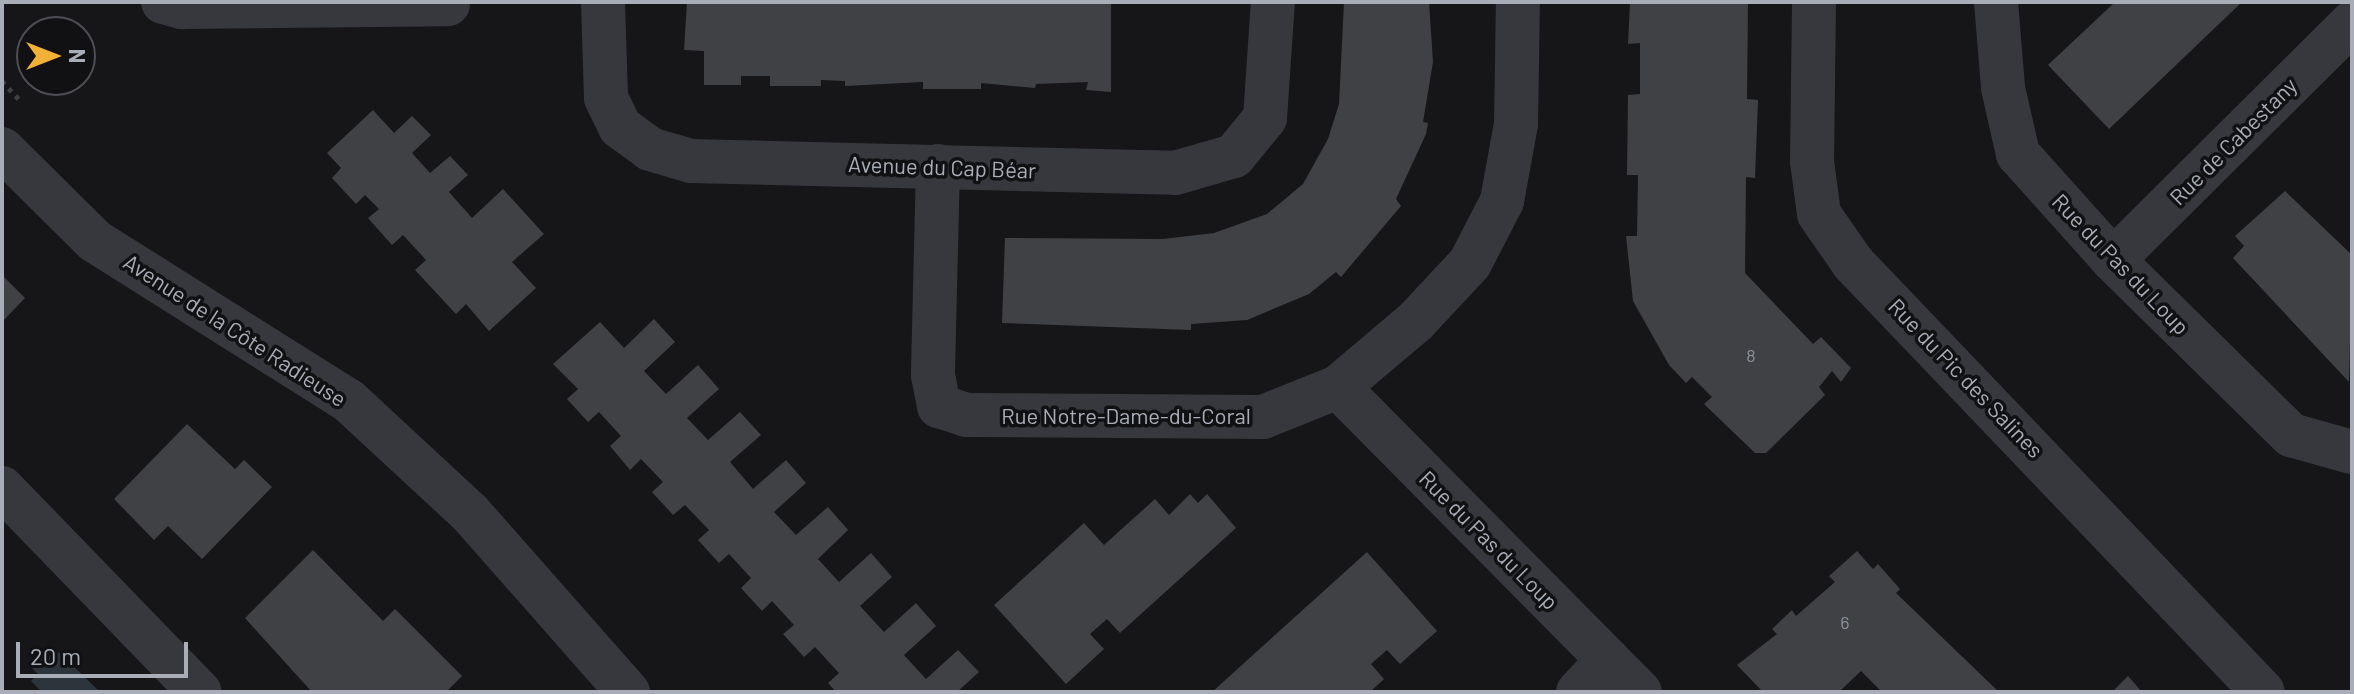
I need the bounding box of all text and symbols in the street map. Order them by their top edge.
north arrow [16,16,96,96]
text: N [65,49,91,63]
street label: Rue de Cabestany [2164,72,2302,210]
street label: Avenue du Cap Béar [848,151,1036,183]
street label: Rue du Pas du Loup [2047,188,2195,340]
street label: Avenue de la Côte Radieuse [119,248,351,412]
street label: Rue du Pic des Salines [1883,293,2049,463]
house number: 8 [1746,344,1756,366]
street label: Rue Notre-Dame-du-Coral [1001,403,1251,429]
street label: Rue du Pas du Loup [1414,465,1564,615]
house number: 6 [1840,611,1850,633]
scale bar [20,626,192,676]
text: 20 m [30,641,81,670]

